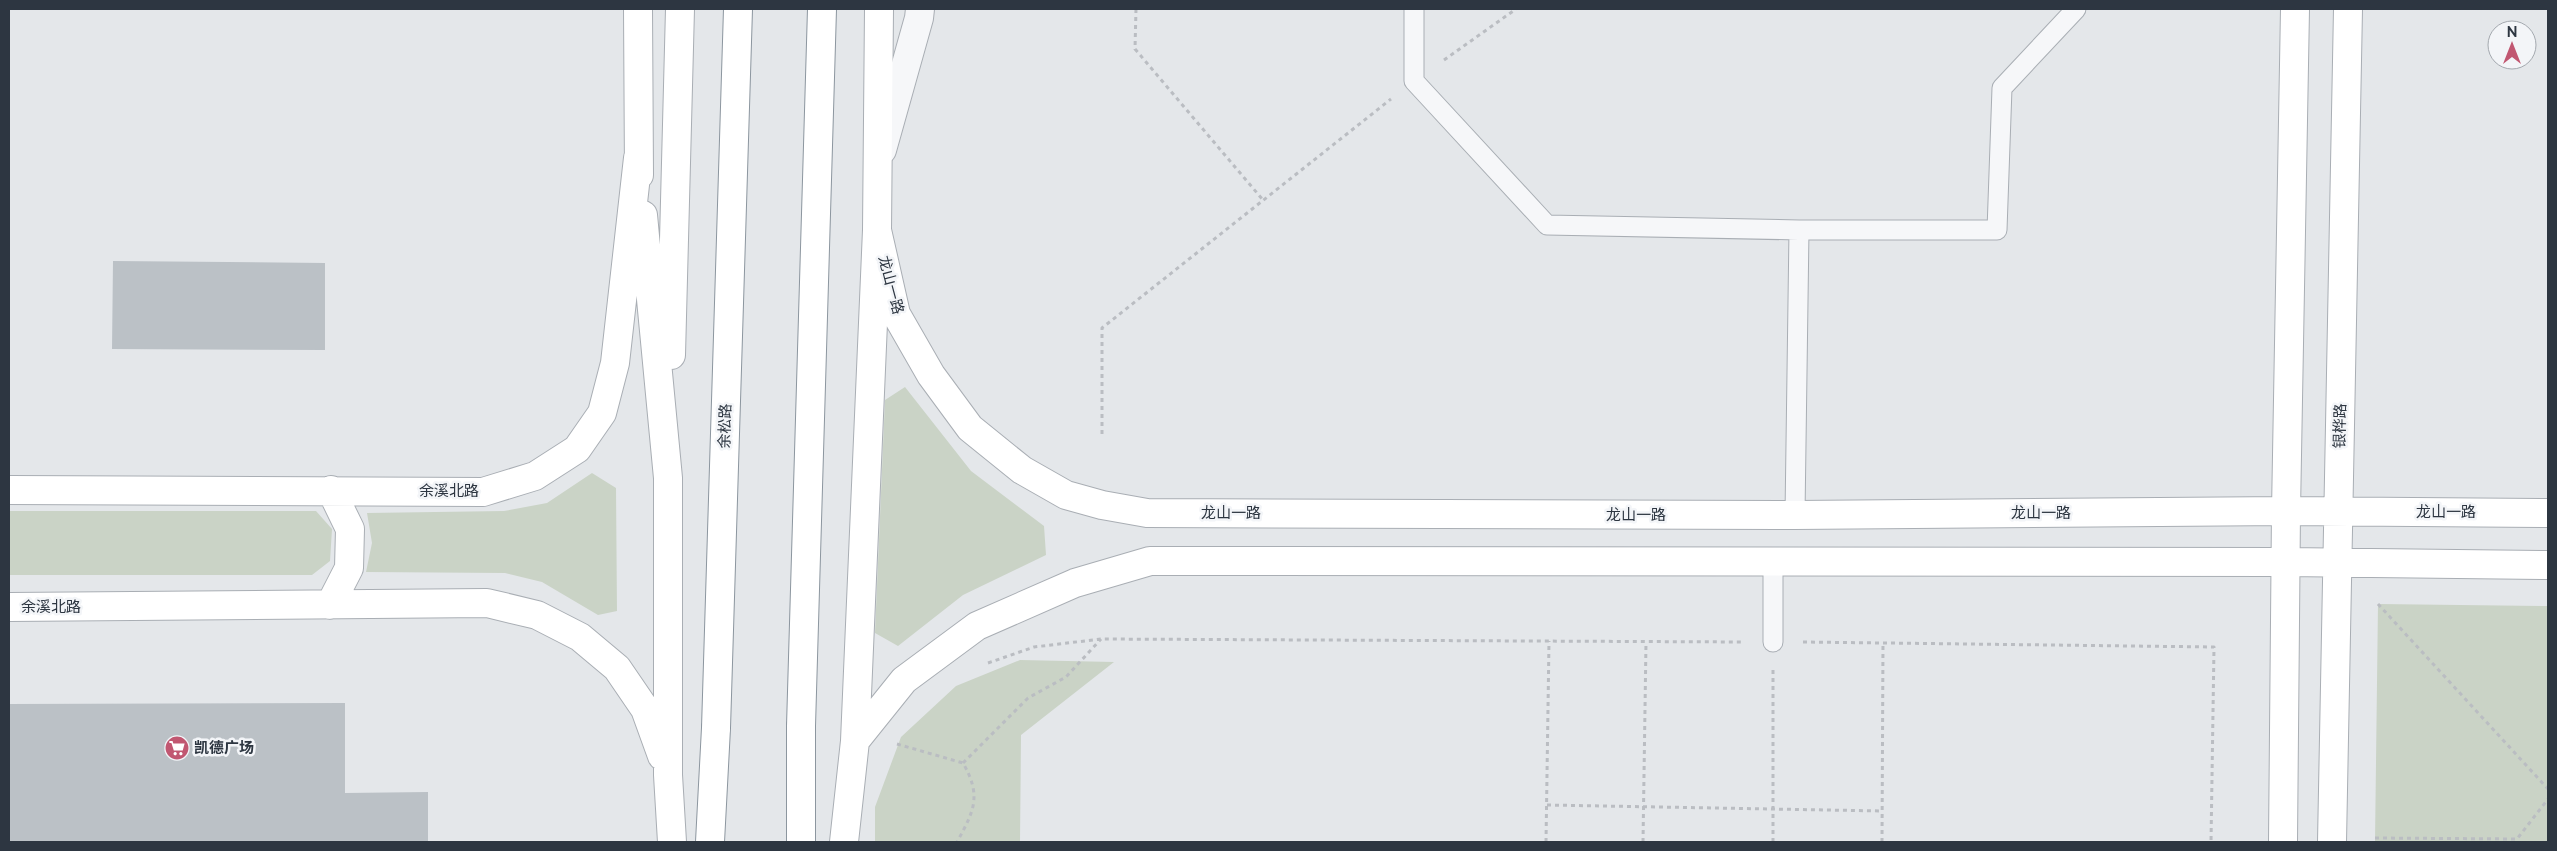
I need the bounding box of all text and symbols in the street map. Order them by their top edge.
north arrow [2487,20,2537,70]
text: N [2507,24,2517,40]
street label: 龙山一路 [875,254,907,316]
street label: 余松路 [715,403,735,449]
street label: 银桦路 [2331,403,2349,449]
street label: 余溪北路 [419,482,479,500]
street label: 龙山一路 [2416,503,2476,521]
street label: 龙山一路 [1201,504,1261,522]
street label: 龙山一路 [2011,504,2071,522]
street label: 龙山一路 [1606,506,1666,524]
street label: 余溪北路 [21,598,81,616]
supermarket icon: 凯德广场 [164,735,190,761]
place label: 凯德广场 [194,739,254,757]

